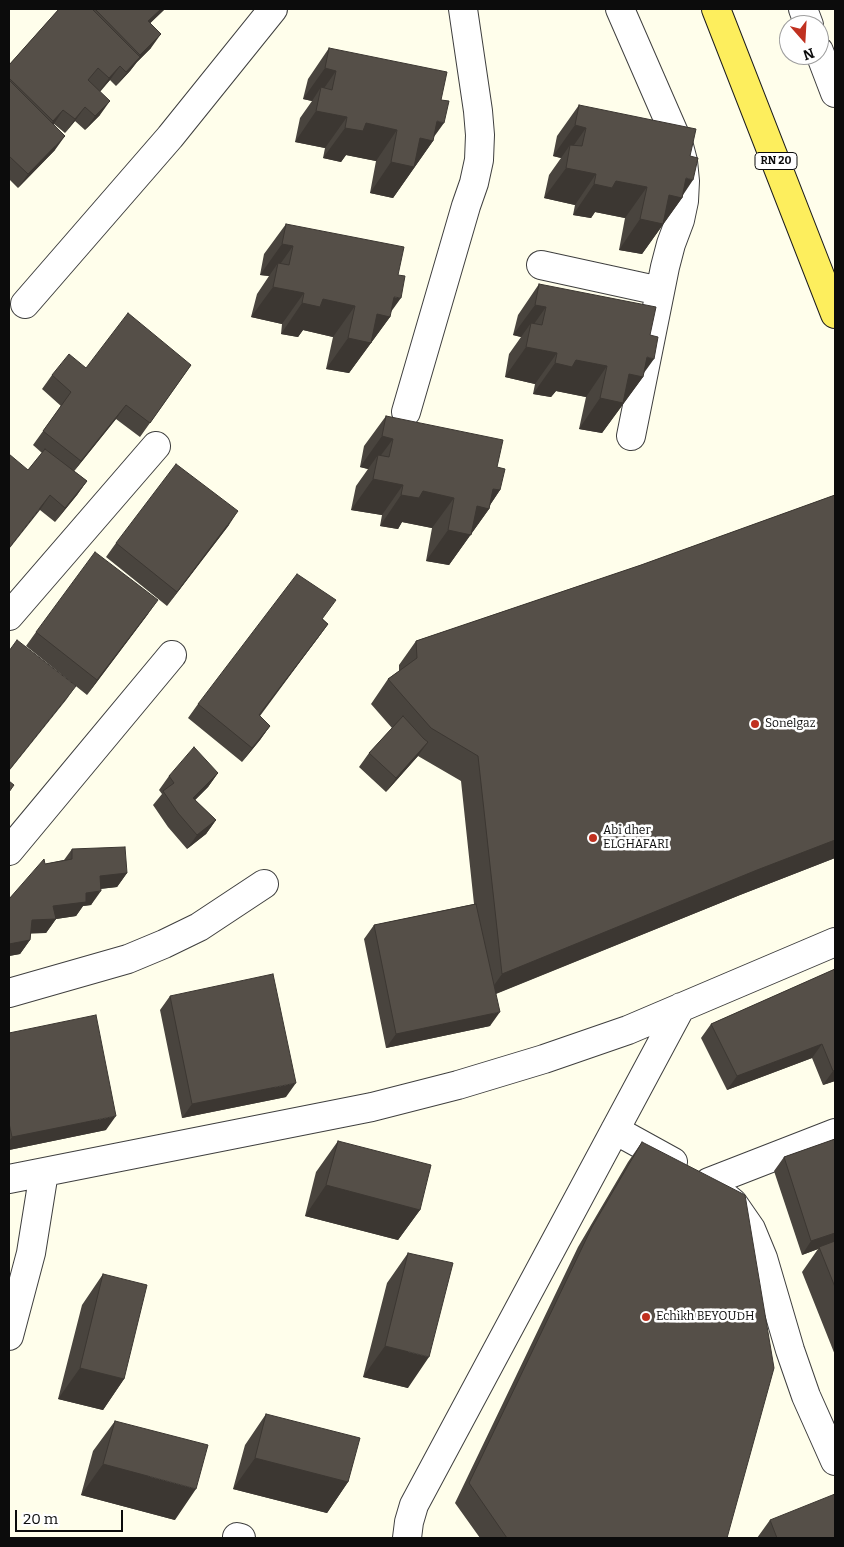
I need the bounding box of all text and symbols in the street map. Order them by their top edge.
north arrow [779,15,829,65]
text: N [801,44,817,64]
road number: RN 20 [755,153,797,170]
place label: Sonelgaz [765,717,815,731]
marker: Sonelgaz [749,718,761,730]
place label: Abi dher ELGHAFARI [603,824,669,852]
marker: Abi dher ELGHAFARI [587,832,599,844]
place label: Echikh BEYOUDH [656,1310,755,1324]
marker: Echikh BEYOUDH [640,1311,652,1323]
scale bar [18,1500,125,1532]
text: 20 m [23,1510,58,1528]

